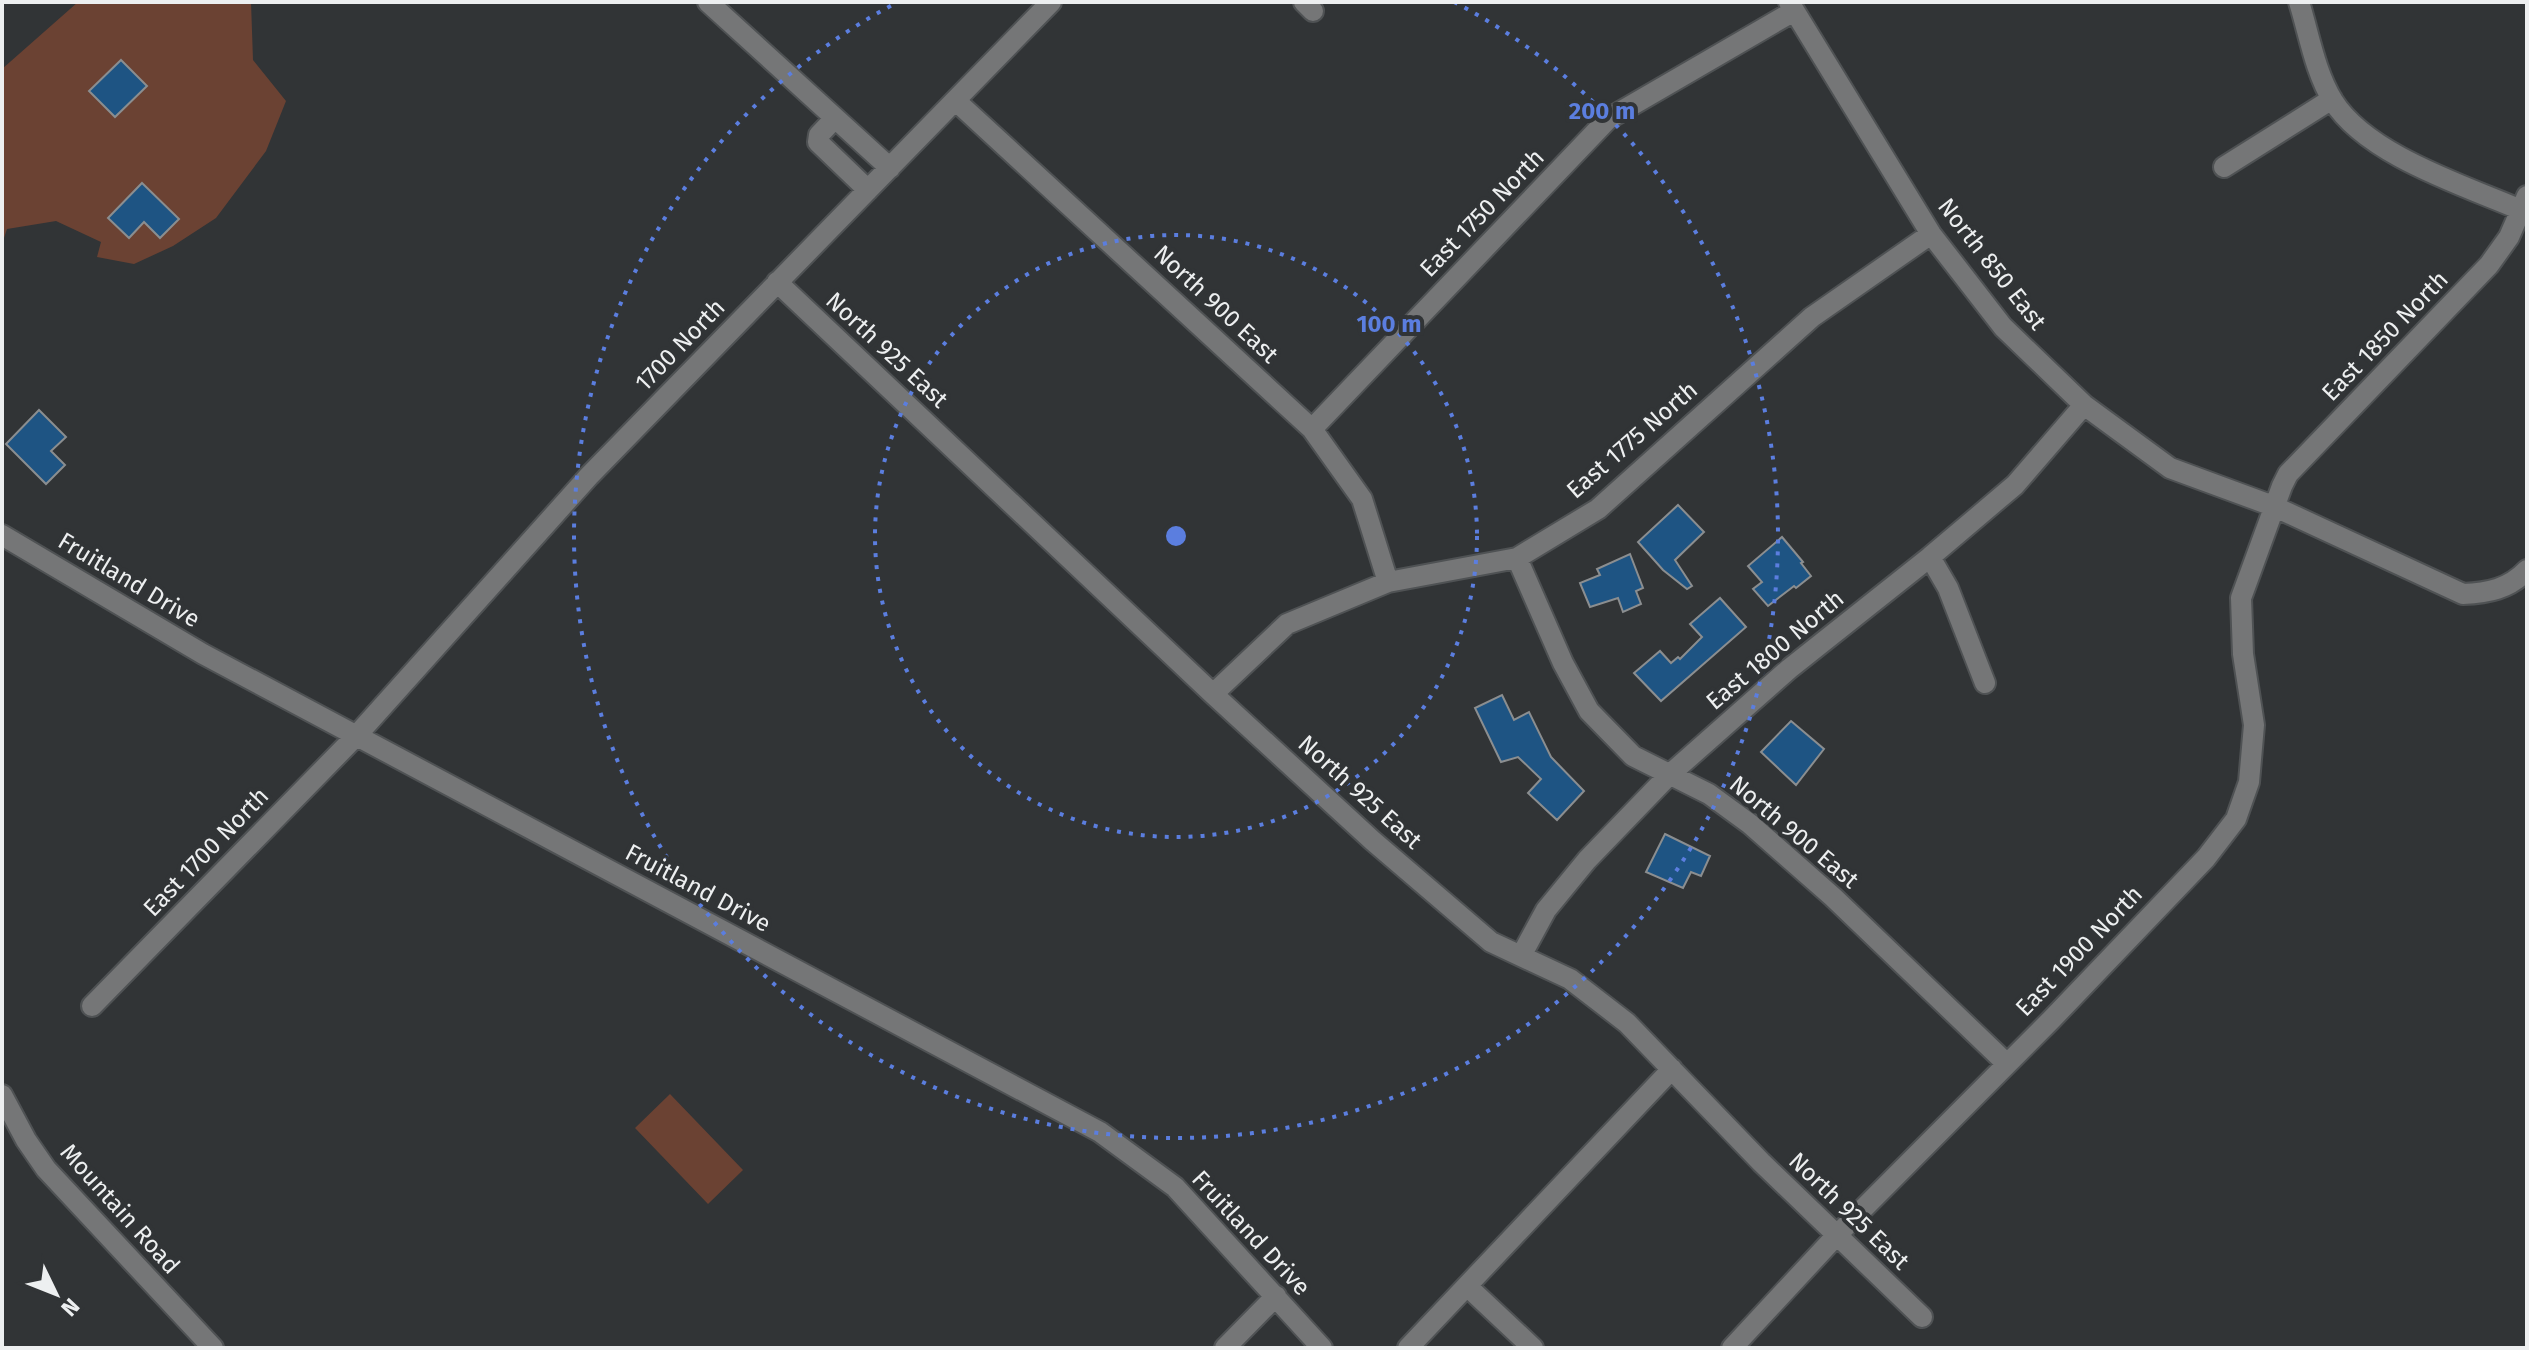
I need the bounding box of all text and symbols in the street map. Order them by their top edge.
text: 200 m [1569,97,1635,125]
street label: East 1750 North [1414,143,1550,283]
street label: North 850 East [1932,193,2052,336]
street label: North 900 East [1148,239,1284,369]
street label: East 1850 North [2316,265,2454,407]
street label: North 925 East [820,286,954,414]
street label: 1700 North [630,293,730,397]
text: 100 m [1356,310,1422,338]
street label: East 1775 North [1561,376,1703,504]
centre of rings [1162,522,1190,550]
street label: Fruitland Drive [53,527,205,633]
street label: East 1800 North [1701,584,1849,716]
street label: North 925 East [1293,729,1428,855]
street label: North 900 East [1724,770,1864,894]
street label: East 1700 North [138,782,274,922]
street label: Fruitland Drive [621,838,775,938]
street label: East 1900 North [2010,880,2148,1022]
street label: Mountain Road [54,1138,186,1280]
street label: North 925 East [1783,1147,1915,1276]
street label: Fruitland Drive [1186,1165,1316,1301]
north arrow [16,1254,96,1334]
text: N [55,1293,85,1322]

